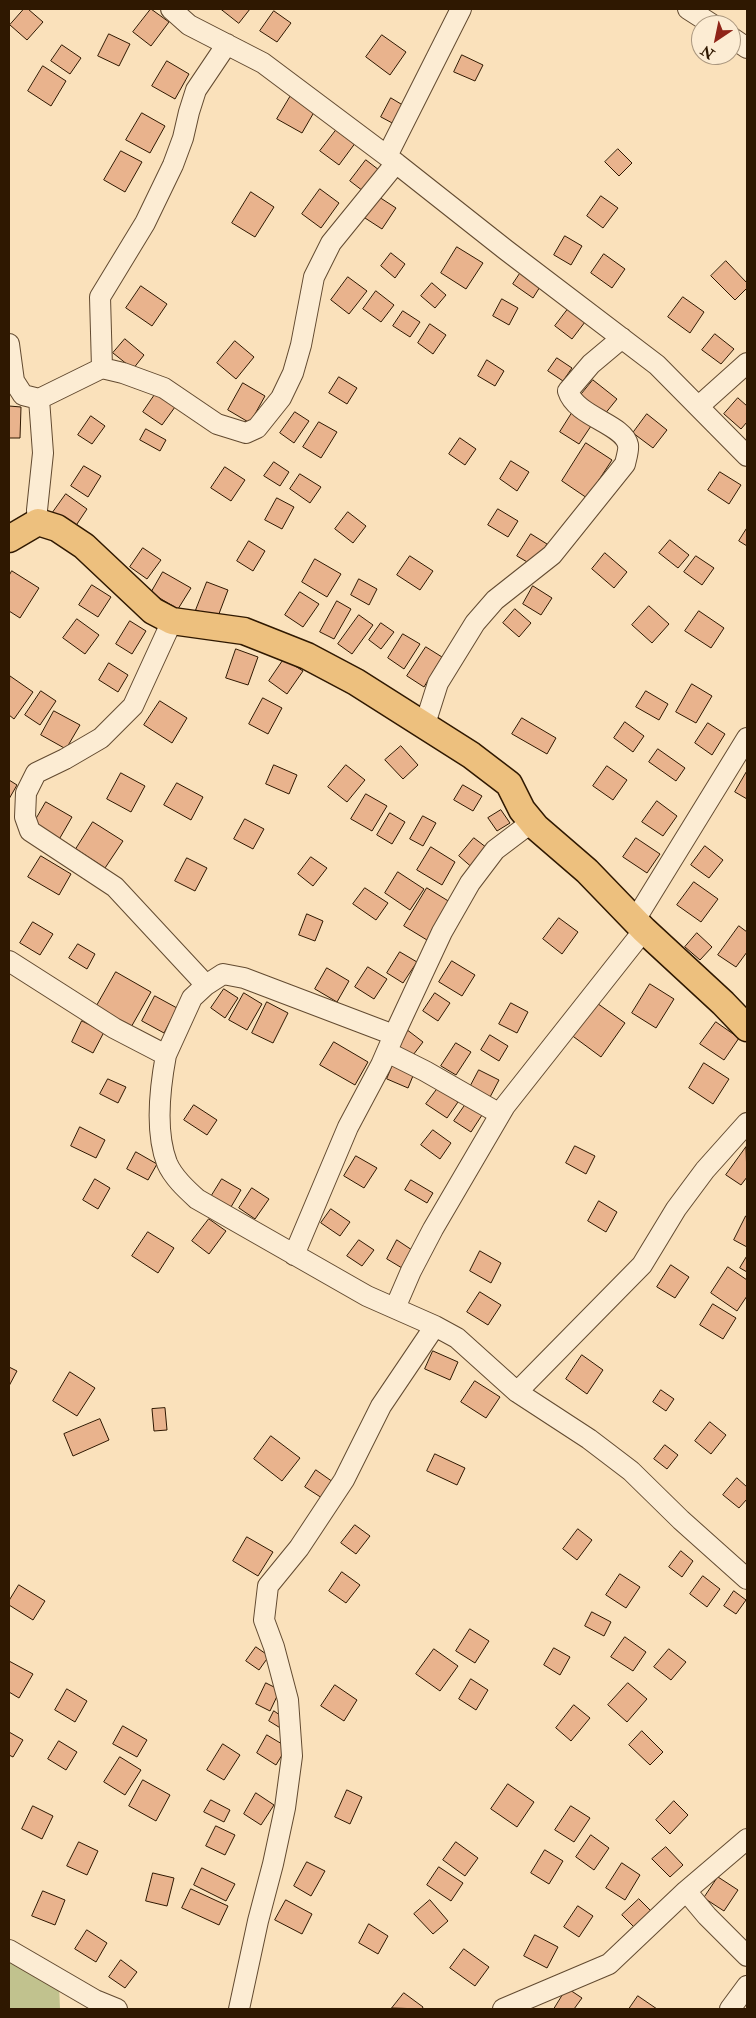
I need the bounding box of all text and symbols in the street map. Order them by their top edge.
north arrow [691,15,741,65]
text: N [698,41,718,63]

